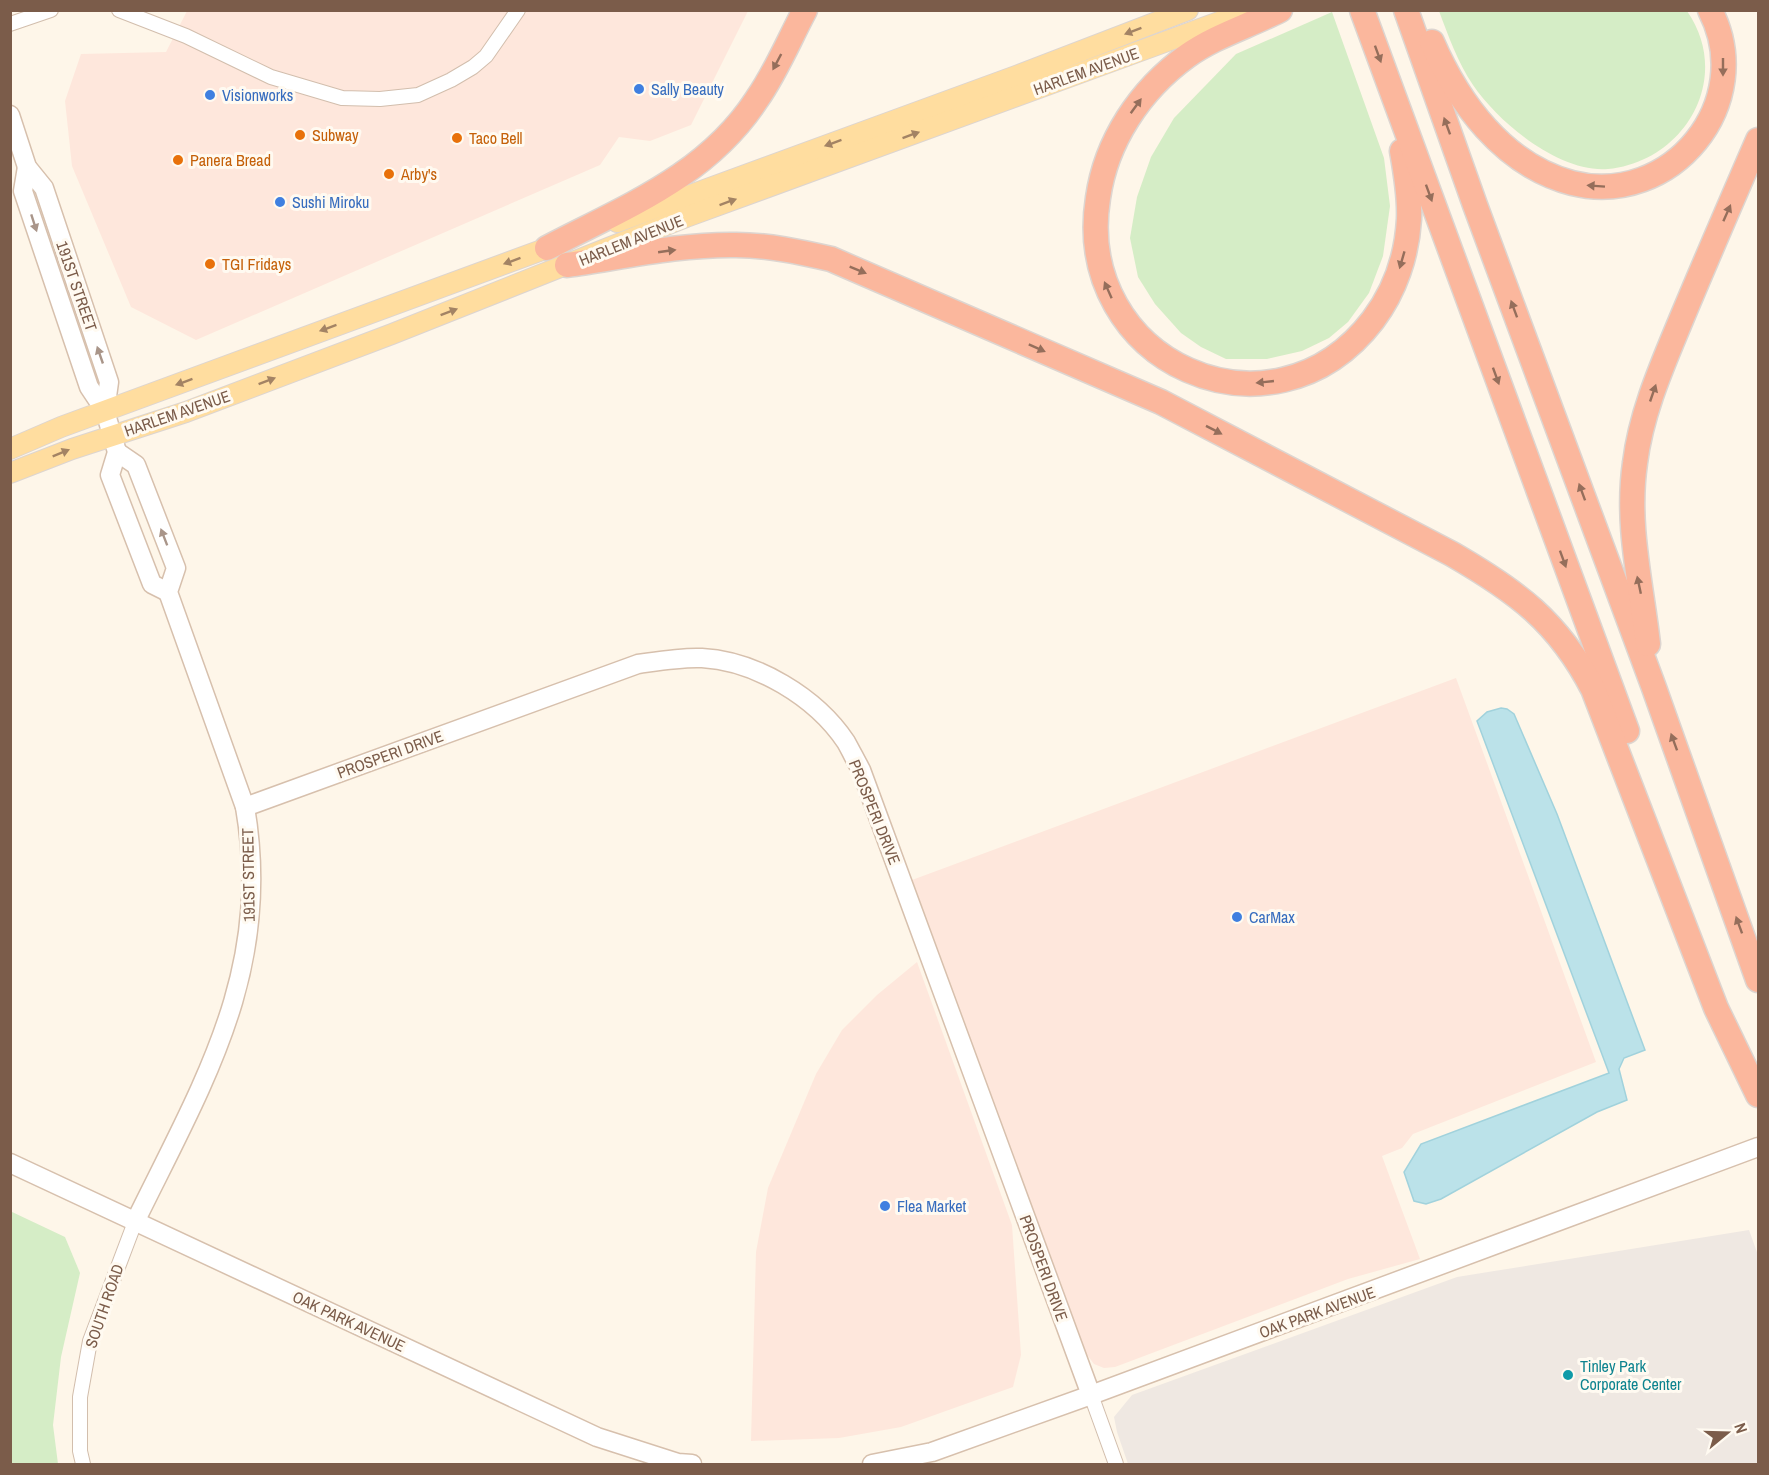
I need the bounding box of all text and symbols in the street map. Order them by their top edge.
one-way arrow [1124,27,1142,37]
street label: HARLEM AVENUE [1030,42,1142,100]
one-way arrow [1374,45,1383,63]
one-way arrow [773,53,783,71]
one-way arrow [1718,57,1728,76]
place label: Sally Beauty [651,78,724,100]
marker: Sally Beauty [632,82,646,96]
place label: Visionworks [222,84,293,106]
marker: Visionworks [203,88,217,102]
one-way arrow [1130,99,1142,115]
one-way arrow [1441,117,1451,135]
place label: Subway [312,124,359,146]
place label: Taco Bell [469,127,523,149]
marker: Subway [293,128,307,142]
one-way arrow [902,130,920,139]
marker: Taco Bell [450,131,464,145]
one-way arrow [824,139,842,149]
place label: Panera Bread [190,149,271,171]
marker: Panera Bread [171,153,185,167]
place label: Arby's [400,163,437,185]
marker: Arby's [382,167,396,181]
one-way arrow [1587,181,1606,190]
one-way arrow [1424,184,1434,202]
place label: Sushi Miroku [292,191,369,213]
marker: Sushi Miroku [273,195,287,209]
one-way arrow [719,196,737,206]
one-way arrow [1722,204,1731,221]
street label: HARLEM AVENUE [576,209,686,271]
one-way arrow [30,214,40,232]
street label: 191ST STREET [51,238,103,334]
one-way arrow [657,246,676,255]
one-way arrow [1397,251,1406,269]
place label: TGI Fridays [222,253,291,275]
one-way arrow [502,256,520,266]
marker: TGI Fridays [203,257,217,271]
one-way arrow [849,266,867,275]
one-way arrow [1103,281,1113,299]
one-way arrow [1508,300,1518,318]
one-way arrow [440,307,458,317]
one-way arrow [319,324,337,334]
one-way arrow [1028,343,1046,353]
one-way arrow [95,346,104,364]
one-way arrow [1491,367,1501,385]
one-way arrow [258,376,276,386]
one-way arrow [175,377,193,387]
one-way arrow [1256,377,1275,386]
one-way arrow [1648,384,1658,402]
street label: HARLEM AVENUE [121,385,233,441]
one-way arrow [1205,425,1222,435]
one-way arrow [52,448,70,457]
one-way arrow [1576,483,1586,501]
one-way arrow [158,528,168,546]
one-way arrow [1559,550,1569,568]
one-way arrow [1634,576,1644,594]
street label: PROSPERI DRIVE [334,725,446,783]
one-way arrow [1668,732,1678,750]
street label: PROSPERI DRIVE [844,756,906,868]
street label: 191ST STREET [236,828,260,922]
place label: CarMax [1249,906,1295,928]
marker: CarMax [1230,910,1244,924]
one-way arrow [1733,916,1743,934]
place label: Flea Market [897,1195,967,1217]
marker: Flea Market [878,1199,892,1213]
street label: PROSPERI DRIVE [1015,1212,1073,1324]
street label: SOUTH ROAD [79,1261,129,1351]
street label: OAK PARK AVENUE [1256,1281,1378,1343]
street label: OAK PARK AVENUE [289,1285,409,1357]
place label: Tinley Park Corporate Center [1580,1355,1682,1395]
marker: Tinley Park Corporate Center [1561,1368,1575,1382]
north arrow [1697,1403,1757,1463]
text: N [1729,1420,1753,1436]

